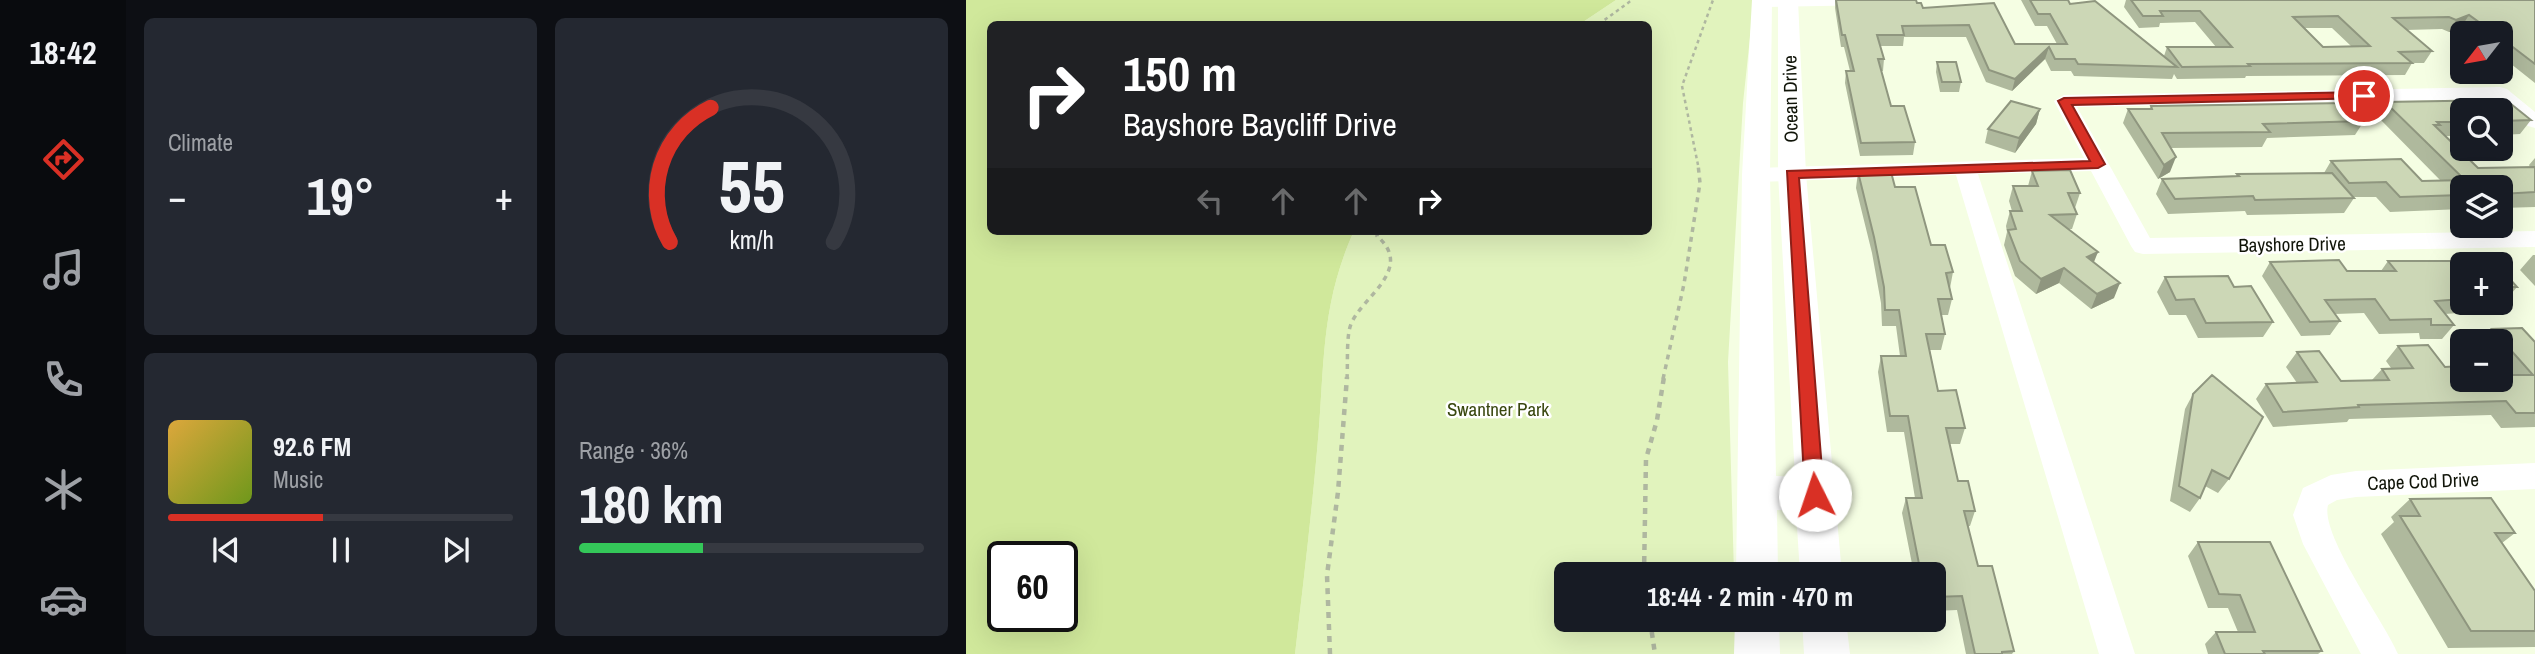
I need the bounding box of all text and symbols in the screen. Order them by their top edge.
north arrow [2450,21,2513,84]
map controls [2450,21,2513,392]
text: 18:42 [29,31,97,74]
text: 150 m [1123,40,1237,106]
icon: right [1008,49,1099,140]
street label: Ocean Drive [1776,55,1804,143]
pin [2334,66,2394,126]
icon: arrive [2345,77,2383,115]
button: search [2450,98,2513,161]
text: Bayshore Baycliff Drive [1123,103,1397,146]
text: Climate [168,127,233,158]
icon: directions [39,135,88,184]
text: 55 [718,138,785,236]
text: 19° [306,161,375,231]
text: − [168,171,186,222]
text: + [495,171,513,222]
button: layers [2450,175,2513,238]
icon: left [1191,182,1229,220]
icon: ahead [1264,182,1302,220]
icon: ahead [1337,182,1375,220]
icon: right [1410,182,1448,220]
text: km/h [729,223,774,257]
street label: Bayshore Drive [2238,230,2346,258]
icon: music [39,245,88,294]
button: + [2450,252,2513,315]
button: − [2450,329,2513,392]
icon: phone [39,355,88,404]
park label: Swantner Park [1447,396,1549,422]
text: 92.6 FM [273,429,351,464]
text: Range · 36% [579,435,688,466]
position arrow [1778,458,1852,532]
text: Music [273,464,323,495]
icon: climate [39,465,88,514]
street label: Cape Cod Drive [2367,466,2479,496]
text: 180 km [579,469,724,539]
icon: previous [207,531,245,569]
icon: pause [322,531,360,569]
icon: next [437,531,475,569]
speed limit sign: 60 [987,541,1078,632]
icon: car [39,575,88,624]
text: 18:44 · 2 min · 470 m [1647,579,1853,614]

